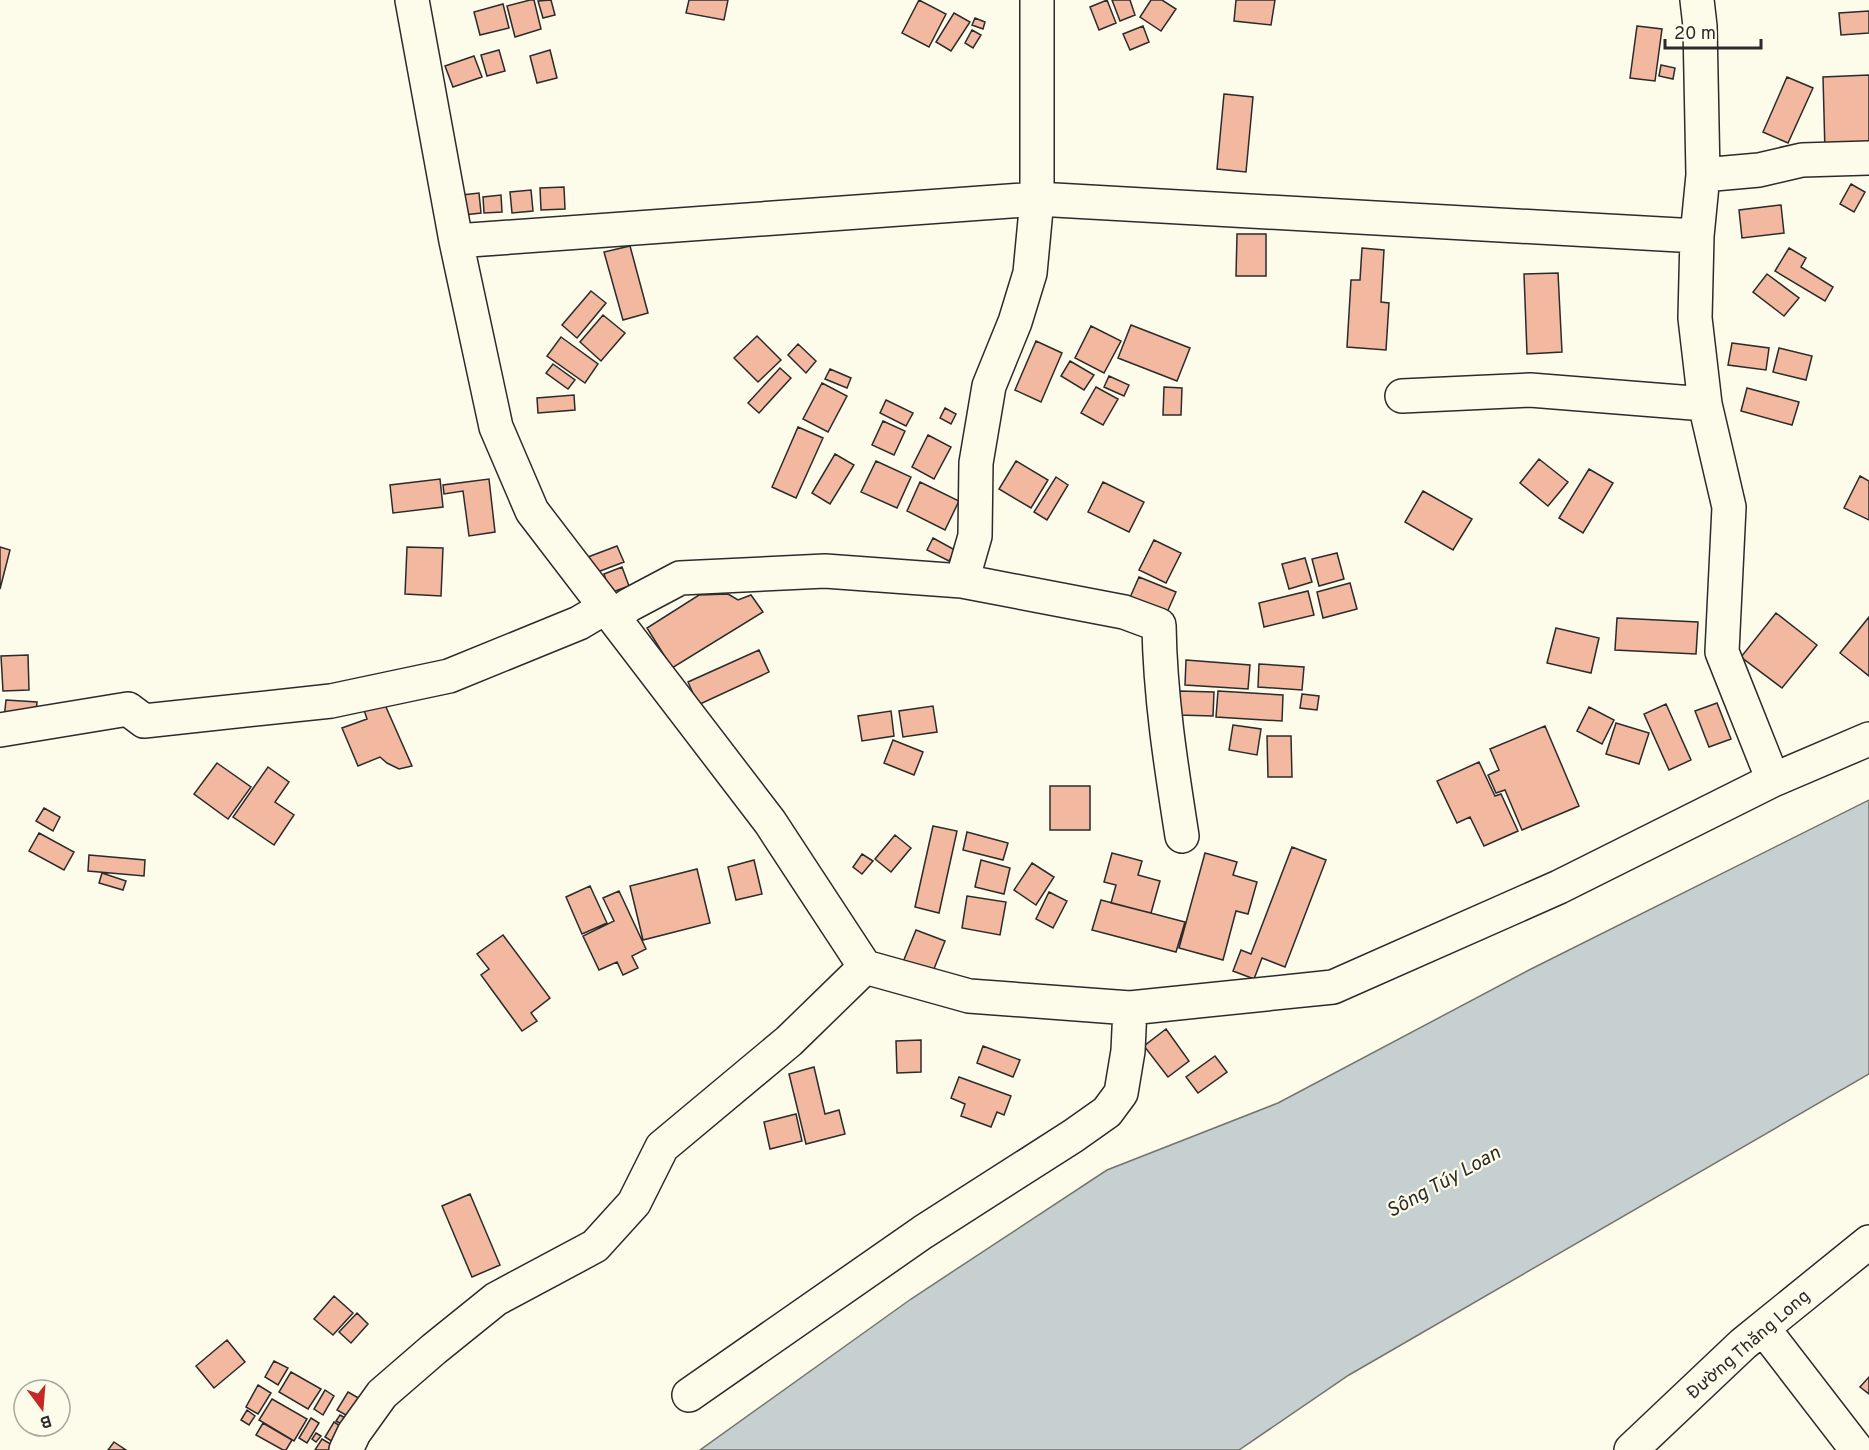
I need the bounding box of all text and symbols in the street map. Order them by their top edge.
scale bar [1665,12,1761,50]
text: 20 m [1674,23,1716,46]
water label: Sông Túy Loan [1382,1141,1506,1225]
street label: Đường Thăng Long [1683,1285,1815,1405]
north arrow [12,1378,72,1438]
text: B [38,1409,54,1432]

